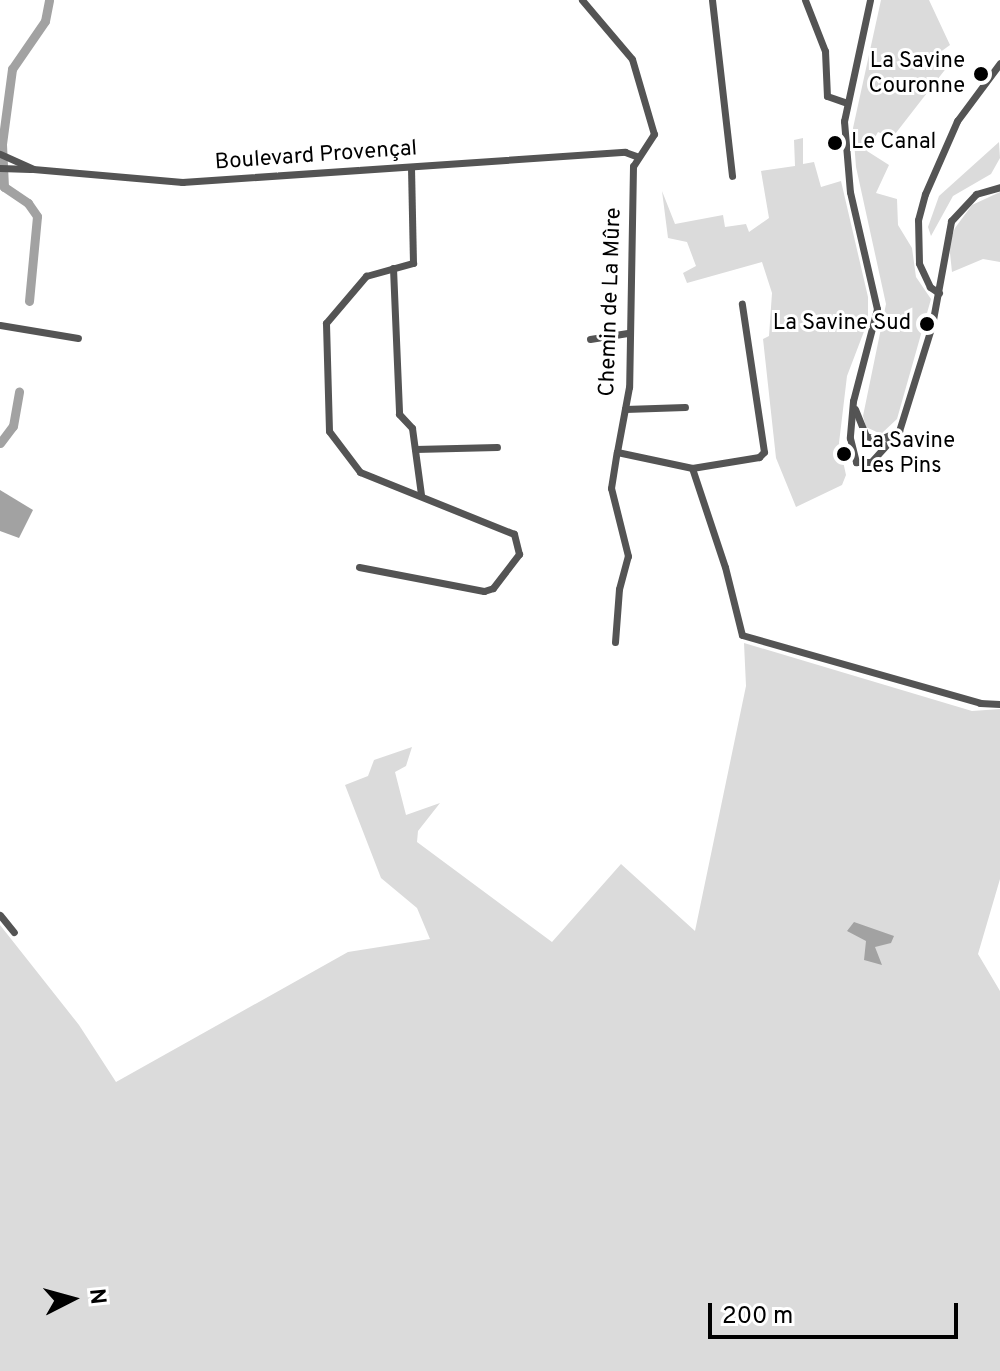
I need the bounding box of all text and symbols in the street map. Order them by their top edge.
place label: La Savine Couronne [868,48,965,100]
marker: La Savine Couronne [972,65,990,83]
place label: Le Canal [851,130,936,156]
marker: Le Canal [826,134,844,152]
street label: Boulevard Provençal [214,136,418,176]
street label: Chemin de La Mûre [595,207,627,397]
place label: La Savine Sud [773,311,911,337]
marker: La Savine Sud [918,315,936,333]
place label: La Savine Les Pins [860,428,955,480]
marker: La Savine Les Pins [835,445,853,463]
north arrow [32,1259,112,1339]
text: N [82,1287,111,1306]
scale bar [712,1287,962,1337]
text: 200 m [722,1302,793,1332]

